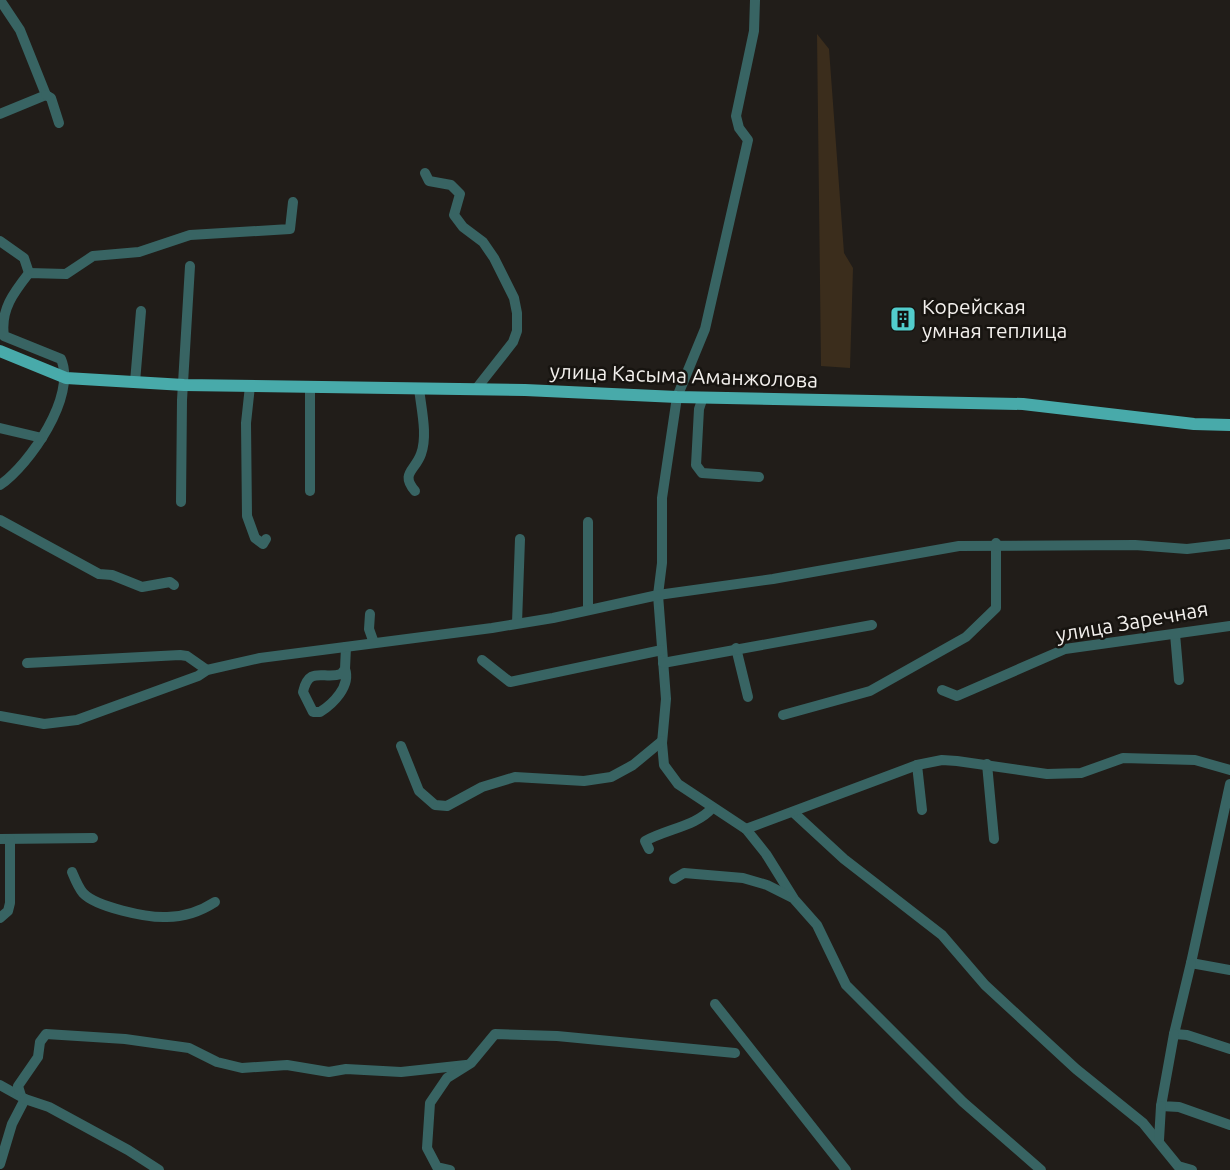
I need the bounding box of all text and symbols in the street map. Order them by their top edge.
place label: Корейская умная теплица [922,294,1067,342]
building icon: Корейская умная теплица [888,304,918,334]
street label: улица Касыма Аманжолова [549,358,819,392]
street label: улица Заречная [1054,596,1210,646]

